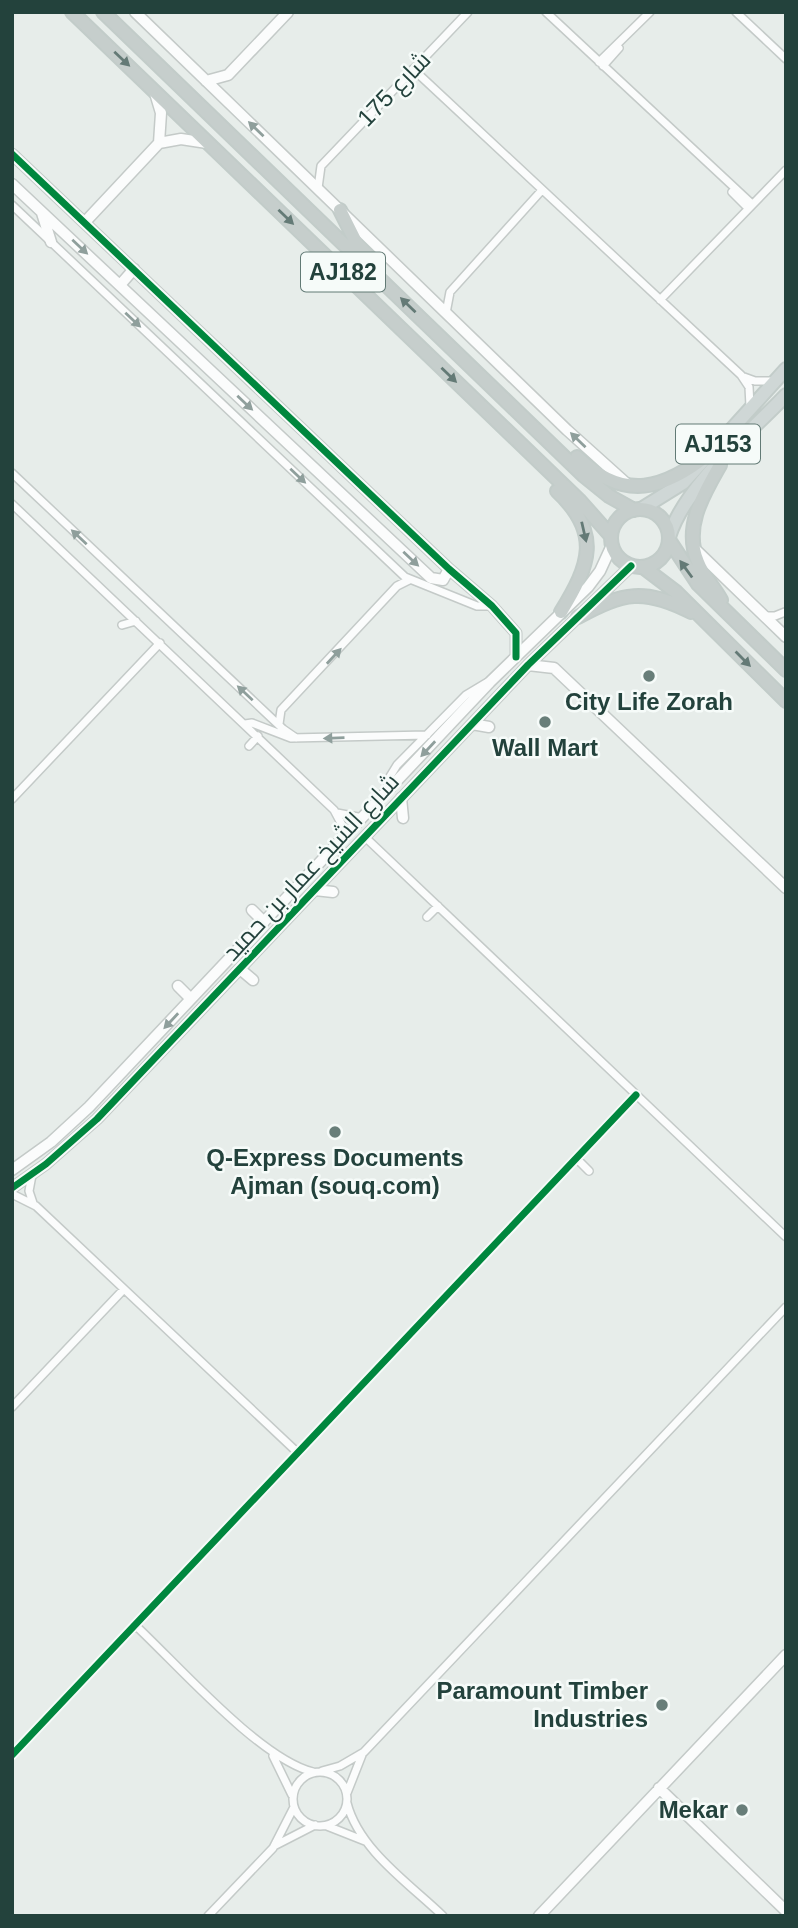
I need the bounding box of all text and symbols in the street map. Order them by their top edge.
street label: شارع 175 [352,46,438,134]
one-way arrow [113,50,130,66]
one-way arrow [248,121,265,137]
one-way arrow [277,208,294,224]
one-way arrow [71,239,88,255]
road number: AJ182 [301,252,385,292]
one-way arrow [400,297,417,313]
one-way arrow [124,311,141,327]
one-way arrow [440,367,457,383]
one-way arrow [237,395,254,412]
road number: AJ153 [676,424,760,464]
one-way arrow [570,433,587,449]
one-way arrow [289,468,307,484]
one-way arrow [579,521,590,543]
one-way arrow [71,528,88,545]
one-way arrow [402,551,419,567]
one-way arrow [679,561,694,579]
one-way arrow [326,647,342,664]
one-way arrow [735,651,751,667]
marker: City Life Zorah [641,668,657,684]
one-way arrow [236,685,253,702]
place label: City Life Zorah [565,688,733,715]
marker: Wall Mart [537,714,553,730]
one-way arrow [323,732,345,743]
place label: Wall Mart [492,734,598,761]
one-way arrow [421,740,437,757]
street label: شارع الشيخ عمار بن حميد [217,768,406,968]
one-way arrow [163,1012,179,1029]
marker: Q-Express Documents Ajman (souq.com) [327,1124,343,1140]
place label: Q-Express Documents Ajman (souq.com) [206,1144,464,1199]
place label: Paramount Timber Industries [436,1677,648,1732]
marker: Paramount Timber Industries [654,1697,670,1713]
place label: Mekar [659,1796,728,1823]
marker: Mekar [734,1802,750,1818]

